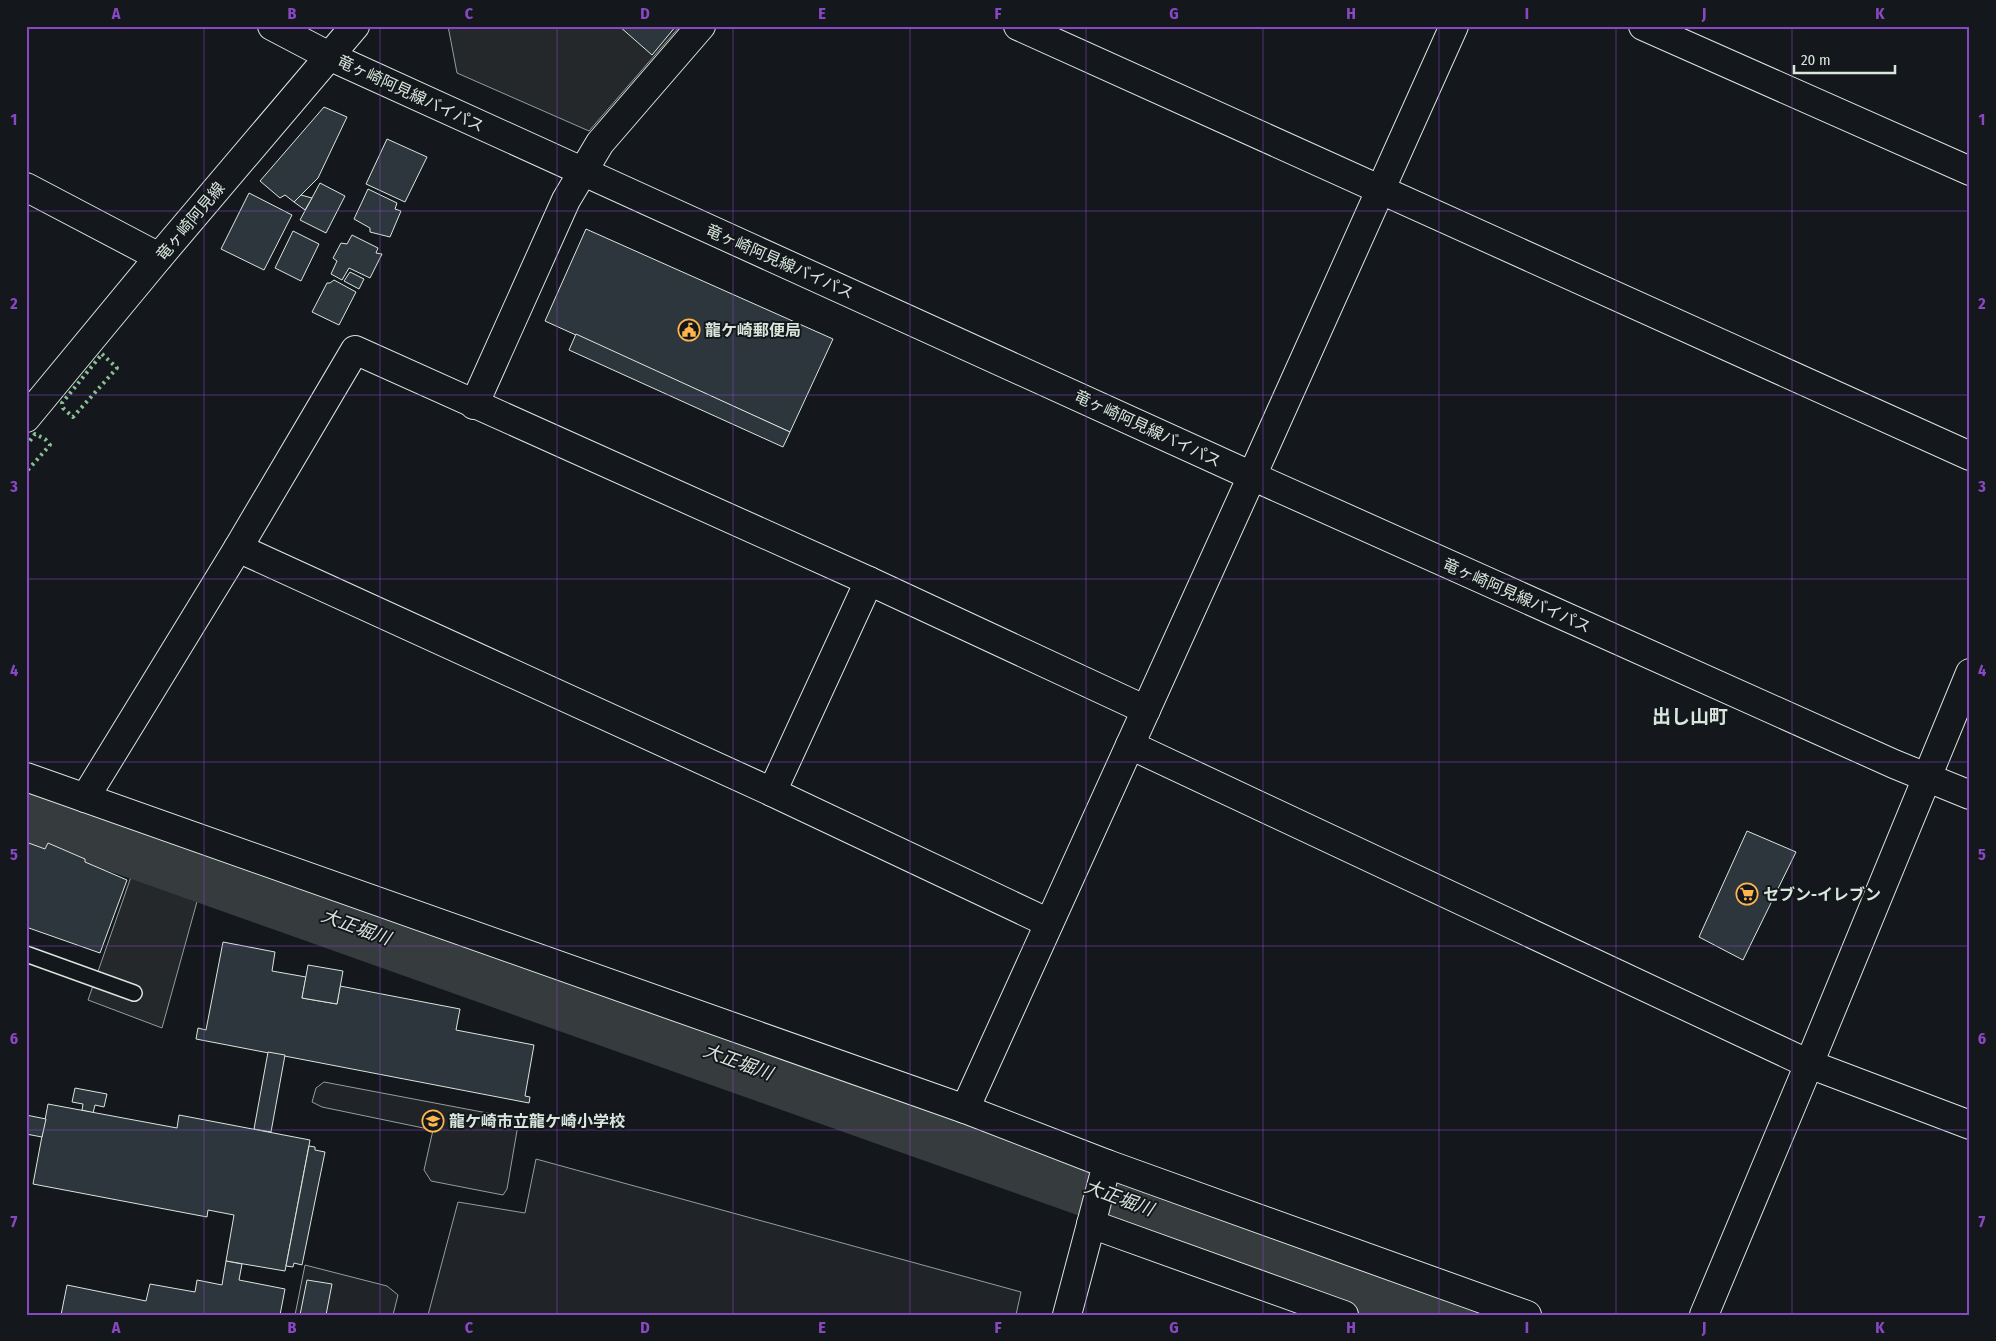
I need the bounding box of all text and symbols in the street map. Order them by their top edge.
text: A [111,4,121,23]
text: B [288,4,297,23]
text: C [465,4,474,23]
text: D [640,4,650,23]
text: E [818,4,826,23]
text: F [994,4,1002,23]
text: G [1169,4,1179,23]
text: H [1346,4,1356,23]
text: I [1525,4,1529,23]
text: J [1701,4,1706,23]
text: K [1875,4,1885,23]
scale bar [1794,42,1895,74]
street label: 竜ヶ崎阿見線バイパス [334,51,487,136]
text: 20 m [1801,51,1831,69]
text: 1 [11,110,17,129]
text: 1 [1979,110,1985,129]
street label: 竜ヶ崎阿見線 [152,178,229,264]
street label: 竜ヶ崎阿見線バイパス [703,220,857,303]
text: 2 [9,294,18,313]
text: 2 [1977,294,1986,313]
public building icon: 龍ケ崎郵便局 [677,318,701,342]
place label: 龍ケ崎郵便局 [705,321,801,340]
street label: 竜ヶ崎阿見線バイパス [1071,386,1224,471]
text: 3 [9,477,18,496]
text: 3 [1977,477,1986,496]
street label: 竜ヶ崎阿見線バイパス [1440,554,1594,637]
text: 4 [10,661,18,680]
text: 4 [1978,661,1986,680]
district label: 出し山町 [1652,705,1728,728]
text: 5 [10,845,18,864]
text: 5 [1978,845,1986,864]
supermarket icon: セブン-イレブン [1735,882,1759,906]
place label: セブン-イレブン [1763,885,1881,904]
water label: 大正堀川 [318,904,395,950]
text: 6 [10,1029,18,1048]
text: 6 [1978,1029,1986,1048]
water label: 大正堀川 [700,1039,777,1085]
school or university icon: 龍ケ崎市立龍ケ崎小学校 [421,1109,445,1133]
place label: 龍ケ崎市立龍ケ崎小学校 [449,1112,625,1131]
water label: 大正堀川 [1081,1175,1158,1221]
text: 7 [11,1212,18,1231]
text: 7 [1979,1212,1986,1231]
text: A [111,1318,121,1337]
text: B [288,1318,297,1337]
text: C [465,1318,474,1337]
text: D [640,1318,650,1337]
text: E [818,1318,826,1337]
text: F [994,1318,1002,1337]
text: G [1169,1318,1179,1337]
text: H [1346,1318,1356,1337]
text: I [1525,1318,1529,1337]
text: J [1701,1318,1706,1337]
text: K [1875,1318,1885,1337]

